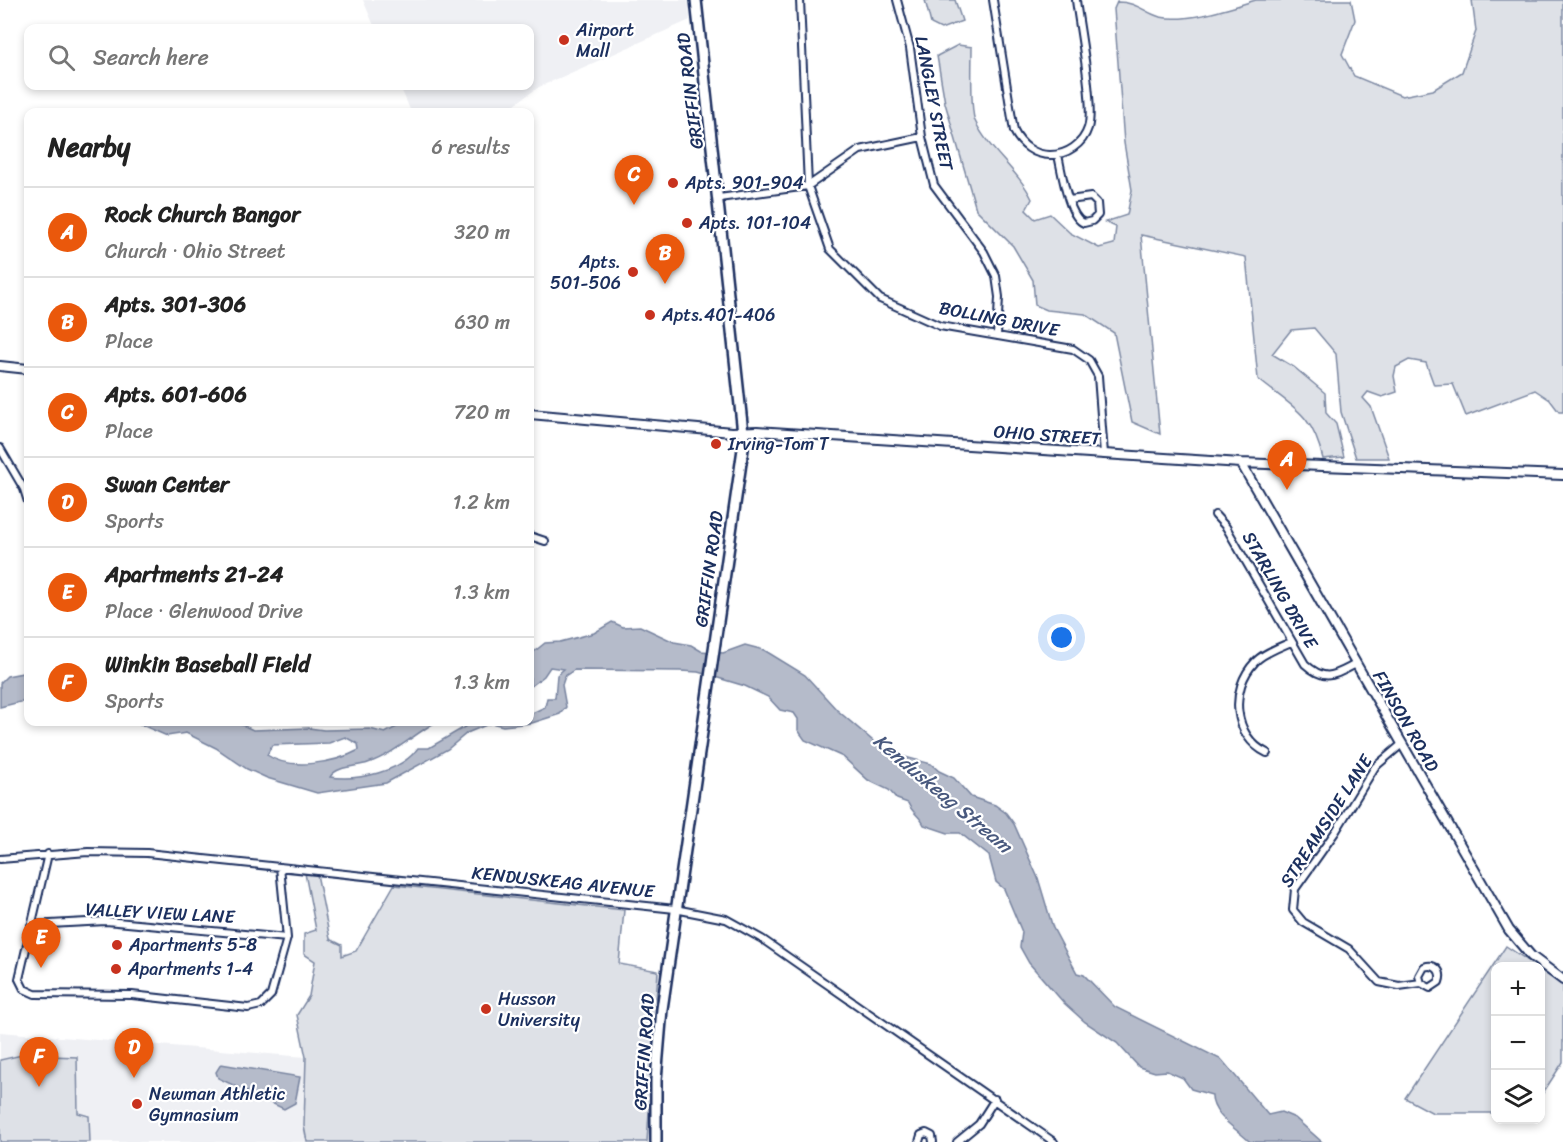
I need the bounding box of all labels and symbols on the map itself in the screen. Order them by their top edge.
place label: Airport Mall [575,14,634,67]
street label: GRIFFIN ROAD [667,31,713,151]
marker: Airport Mall [557,33,571,47]
street label: LANGLEY STREET [905,33,963,174]
pin: C [614,156,654,205]
place label: Apts. 901-904 [684,167,804,199]
marker: Apts. 901-904 [666,176,680,190]
place label: Apts. 101-104 [698,207,811,239]
marker: Apts. 101-104 [680,216,694,230]
pin: B [646,234,684,284]
place label: Apts. 501-506 [550,246,621,299]
marker: Apts. 501-506 [626,265,640,279]
street label: BOLLING DRIVE [936,292,1063,346]
place label: Apts.401-406 [661,299,776,331]
marker: Apts.401-406 [643,308,657,322]
street label: OHIO STREET [993,415,1103,455]
place label: Irving-Tom T [727,428,830,460]
marker: Irving-Tom T [709,437,723,451]
pin: A [1268,440,1306,490]
street label: GRIFFIN ROAD [685,509,733,629]
street label: STARLING DRIVE [1233,525,1327,656]
your location [1047,623,1076,652]
street label: FINSON ROAD [1364,664,1448,778]
water label: Kenduskeag Stream [865,724,1021,863]
street label: STREAMSIDE LANE [1271,747,1382,894]
street label: KENDUSKEAG AVENUE [470,857,657,908]
street label: VALLEY VIEW LANE [85,893,236,933]
pin: E [22,918,60,968]
place label: Apartments 5-8 [128,929,257,961]
marker: Apartments 5-8 [110,938,124,952]
place label: Apartments 1-4 [127,953,253,985]
marker: Apartments 1-4 [109,962,123,976]
place label: Husson University [498,983,581,1036]
street label: GRIFFIN ROAD [624,992,664,1111]
marker: Husson University [479,1002,493,1016]
pin: D [114,1028,154,1078]
pin: F [20,1038,58,1087]
place label: Newman Athletic Gymnasium [149,1078,286,1131]
marker: Newman Athletic Gymnasium [130,1097,144,1111]

